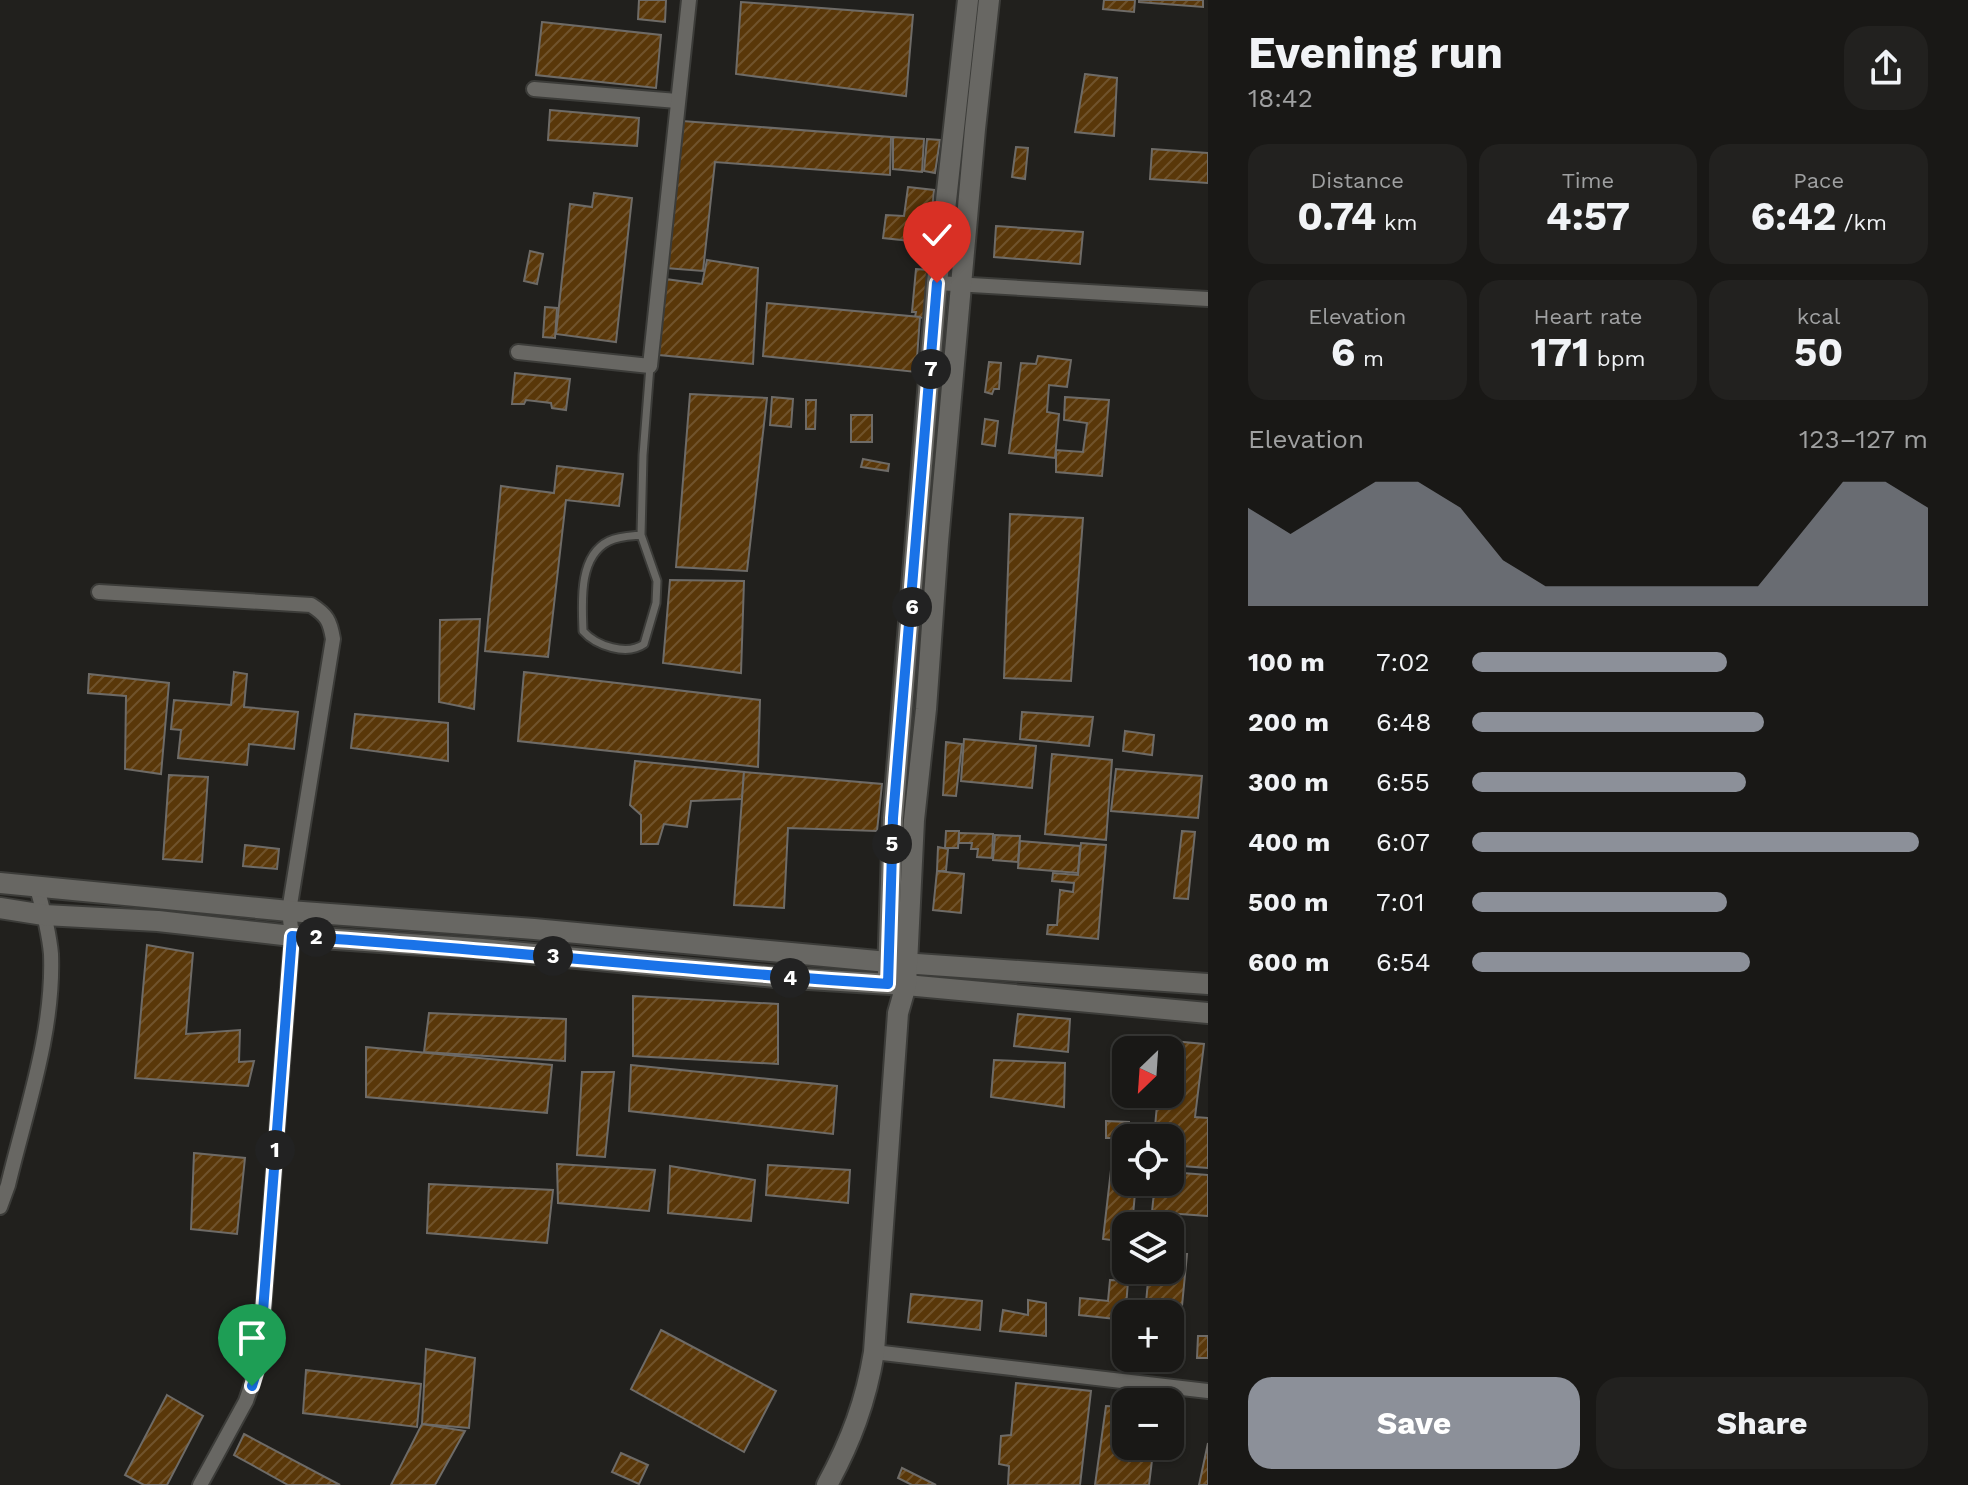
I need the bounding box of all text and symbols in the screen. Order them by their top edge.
button: share [1844,26,1928,110]
text: Evening run [1248,27,1503,79]
text: 18:42 [1248,83,1313,113]
text: Distance [1311,168,1404,193]
text: Time [1562,168,1614,193]
text: Pace [1793,168,1844,193]
text: 0.74 [1297,193,1376,240]
text: 4:57 [1546,193,1630,240]
text: 6:42 [1750,193,1836,240]
pin [903,201,971,283]
text: km [1376,210,1417,235]
text: /km [1836,210,1887,235]
icon: check [915,213,959,257]
text: Elevation [1308,304,1406,329]
text: Heart rate [1534,304,1642,329]
text: kcal [1797,304,1840,329]
text: 6 [1331,329,1355,376]
text: 171 [1531,329,1589,376]
text: 50 [1794,329,1843,376]
text: m [1355,346,1384,371]
text: bpm [1589,346,1645,371]
pin: 7 [911,349,951,389]
text: 7 [924,356,938,381]
text: Elevation [1248,424,1364,454]
text: 123–127 m [1799,424,1928,454]
pin: 6 [892,587,932,627]
text: 6 [905,594,919,619]
text: 100 m [1248,647,1325,677]
text: 7:02 [1376,647,1430,677]
text: 200 m [1248,707,1329,737]
text: 6:48 [1376,707,1431,737]
text: 300 m [1248,767,1329,797]
text: 6:55 [1376,767,1430,797]
pin: 5 [872,824,912,864]
text: 400 m [1248,827,1330,857]
text: 6:07 [1376,827,1430,857]
text: 5 [886,831,898,856]
text: 500 m [1248,887,1329,917]
text: 7:01 [1376,887,1425,917]
pin: 2 [296,917,336,957]
text: 2 [309,924,323,949]
pin: 3 [533,936,573,976]
text: 3 [546,943,560,968]
text: 600 m [1248,947,1329,977]
text: 6:54 [1376,947,1431,977]
pin: 4 [770,958,810,998]
text: 4 [783,965,797,990]
north arrow [1112,1036,1184,1108]
map controls [1112,1036,1184,1460]
button: locate [1112,1124,1184,1196]
pin: 1 [255,1130,295,1170]
text: 1 [270,1137,280,1162]
button: layers [1112,1212,1184,1284]
button: + [1112,1300,1184,1372]
pin [218,1304,286,1386]
icon: arrive [230,1316,274,1360]
button: Save [1248,1377,1580,1469]
button: Share [1596,1377,1928,1469]
button: − [1112,1388,1184,1460]

